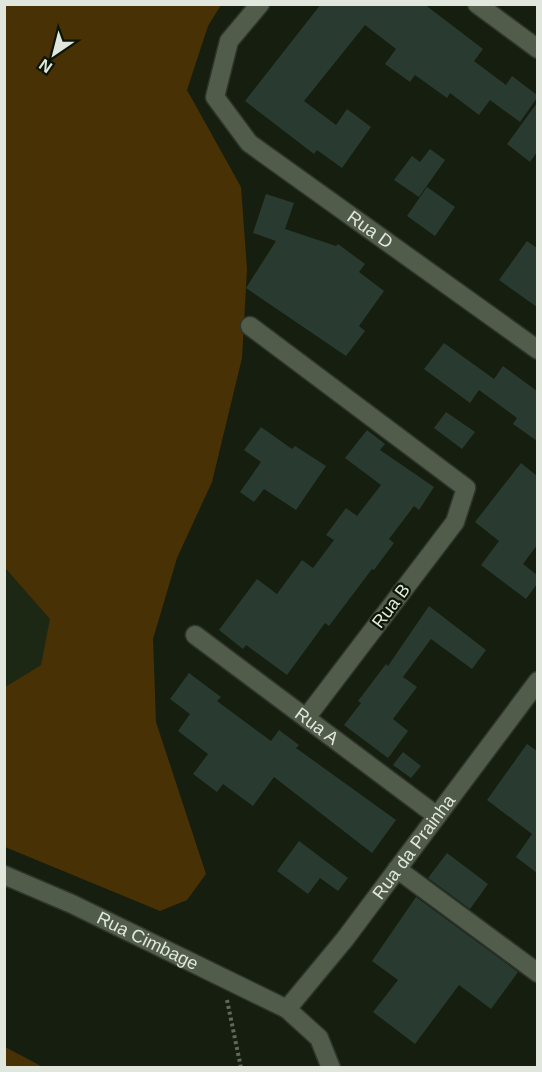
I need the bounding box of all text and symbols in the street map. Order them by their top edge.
north arrow [24,24,84,84]
text: N [36,56,55,76]
street label: Rua D [343,207,397,253]
street label: Rua B [368,580,414,632]
street label: Rua A [291,703,342,749]
street label: Rua da Prainha [368,790,460,903]
street label: Rua Cimbage [94,908,201,974]

